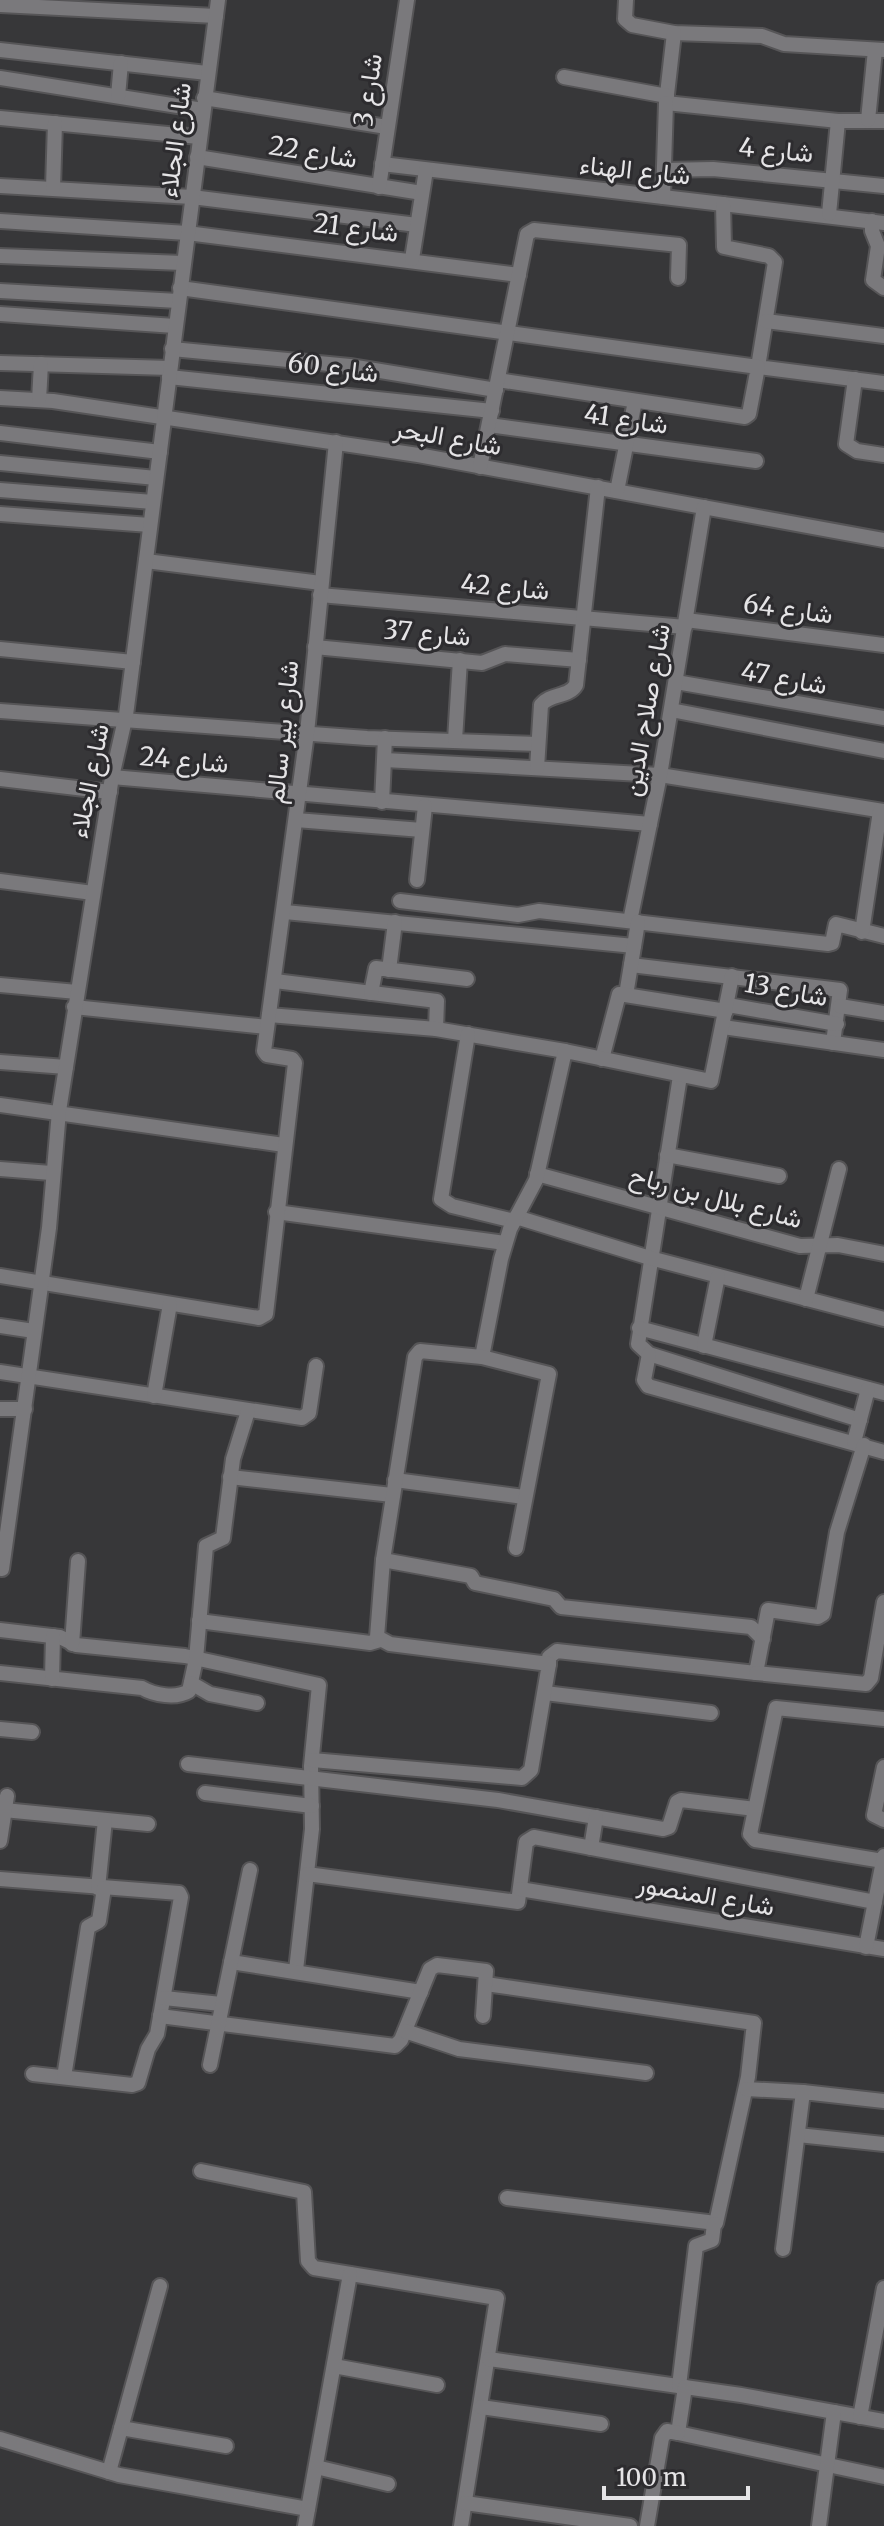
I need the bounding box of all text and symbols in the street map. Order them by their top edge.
street label: شارع 3 [346,51,391,129]
street label: شارع الجلاء [151,80,200,200]
street label: شارع 22 [266,128,360,177]
street label: شارع 4 [737,130,815,171]
street label: شارع الهناء [578,147,692,194]
street label: شارع 21 [312,206,400,251]
street label: شارع 60 [286,346,380,391]
street label: شارع 41 [582,396,670,443]
street label: شارع البحر [390,411,505,464]
street label: شارع 42 [459,566,551,609]
street label: شارع 64 [741,587,835,632]
street label: شارع 37 [382,612,472,655]
street label: شارع صلاح الدين [614,621,679,799]
street label: شارع 47 [738,654,830,703]
street label: شارع بير سالم [258,659,307,805]
street label: شارع الجلاء [61,721,118,841]
street label: شارع 24 [138,739,230,782]
street label: شارع 13 [741,966,830,1015]
street label: شارع بلال بن رباح [626,1158,806,1237]
street label: شارع المنصور [634,1866,777,1925]
scale bar [604,2450,748,2500]
text: 100 m [616,2462,687,2493]

